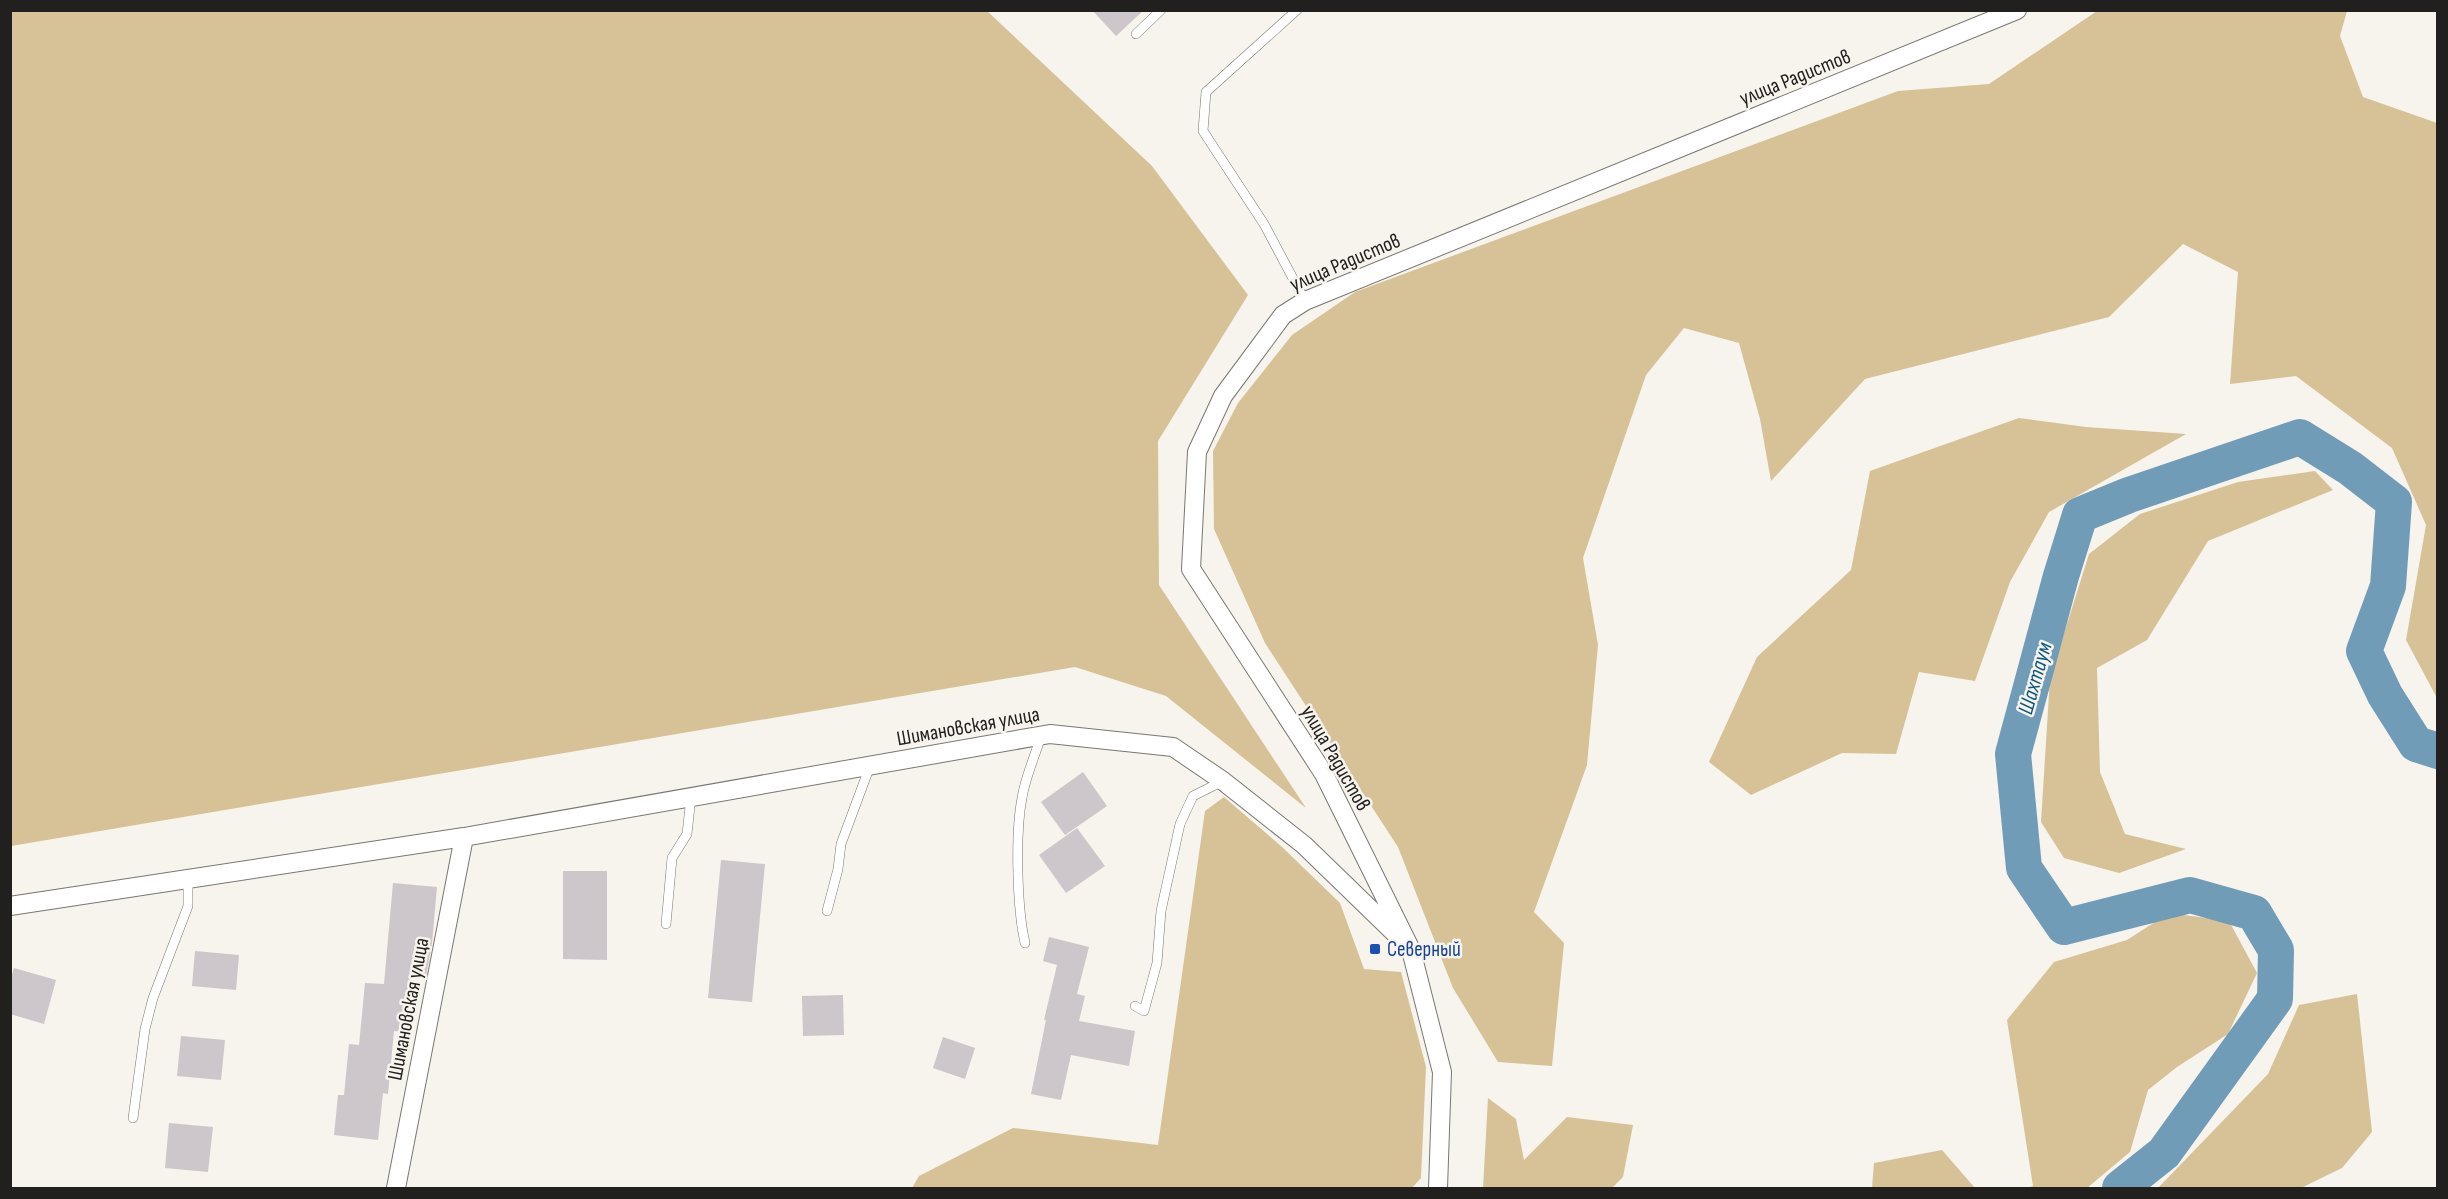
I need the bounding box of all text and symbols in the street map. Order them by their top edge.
street label: улица Радистов [1736,44,1854,111]
street label: улица Радистов [1286,228,1404,297]
water label: Шахтаум [2012,639,2059,717]
street label: улица Радистов [1295,701,1376,815]
street label: Шимановская улица [895,702,1041,751]
street label: Шимановская улица [382,936,435,1082]
place label: Северный [1387,937,1461,962]
marker: Северный [1368,942,1382,956]

